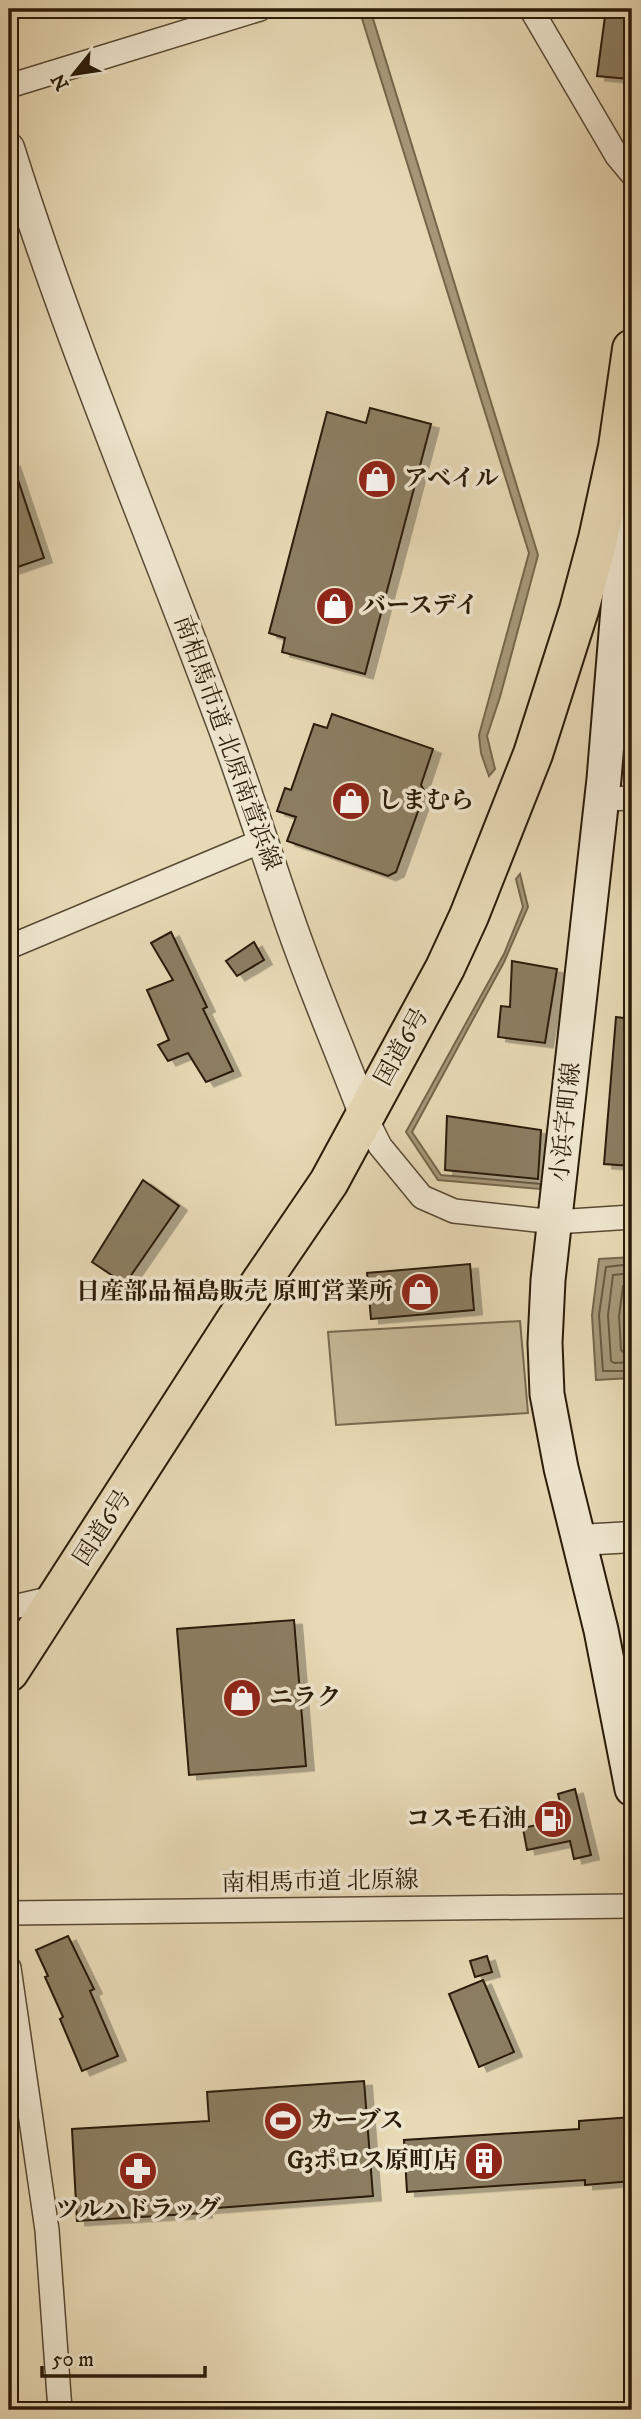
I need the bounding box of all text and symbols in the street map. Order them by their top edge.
north arrow [38,38,108,108]
text: N [47,69,74,94]
shop icon: アベイル [356,458,398,500]
place label: アベイル [404,464,499,494]
shop icon: バースデイ [314,585,356,627]
place label: バースデイ [362,591,479,621]
street label: 南相馬市道 北原南萱浜線 [167,611,287,875]
shop icon: しまむら [330,780,372,822]
place label: しまむら [378,786,474,816]
street label: 国道6号 [368,1003,436,1091]
street label: 小浜字町線 [545,1061,587,1183]
shop icon: 日産部品福島販売 原町営業所 [399,1271,441,1313]
place label: 日産部品福島販売 原町営業所 [76,1277,393,1307]
street label: 国道6号 [67,1484,139,1572]
shop icon: ニラク [221,1677,263,1719]
place label: ニラク [269,1683,341,1713]
fuel station icon: コスモ石油 [532,1798,574,1840]
place label: コスモ石油 [406,1804,526,1834]
street label: 南相馬市道 北原線 [221,1865,419,1899]
sports icon: カーブス [262,2100,304,2142]
place label: カーブス [310,2106,404,2136]
building icon: G3ポロス原町店 [463,2140,505,2182]
place label: G3ポロス原町店 [287,2146,457,2176]
pharmacy icon: ツルハドラッグ [117,2150,159,2192]
place label: ツルハドラッグ [55,2195,221,2225]
scale bar [42,2335,205,2379]
text: 50 m [52,2347,94,2373]

